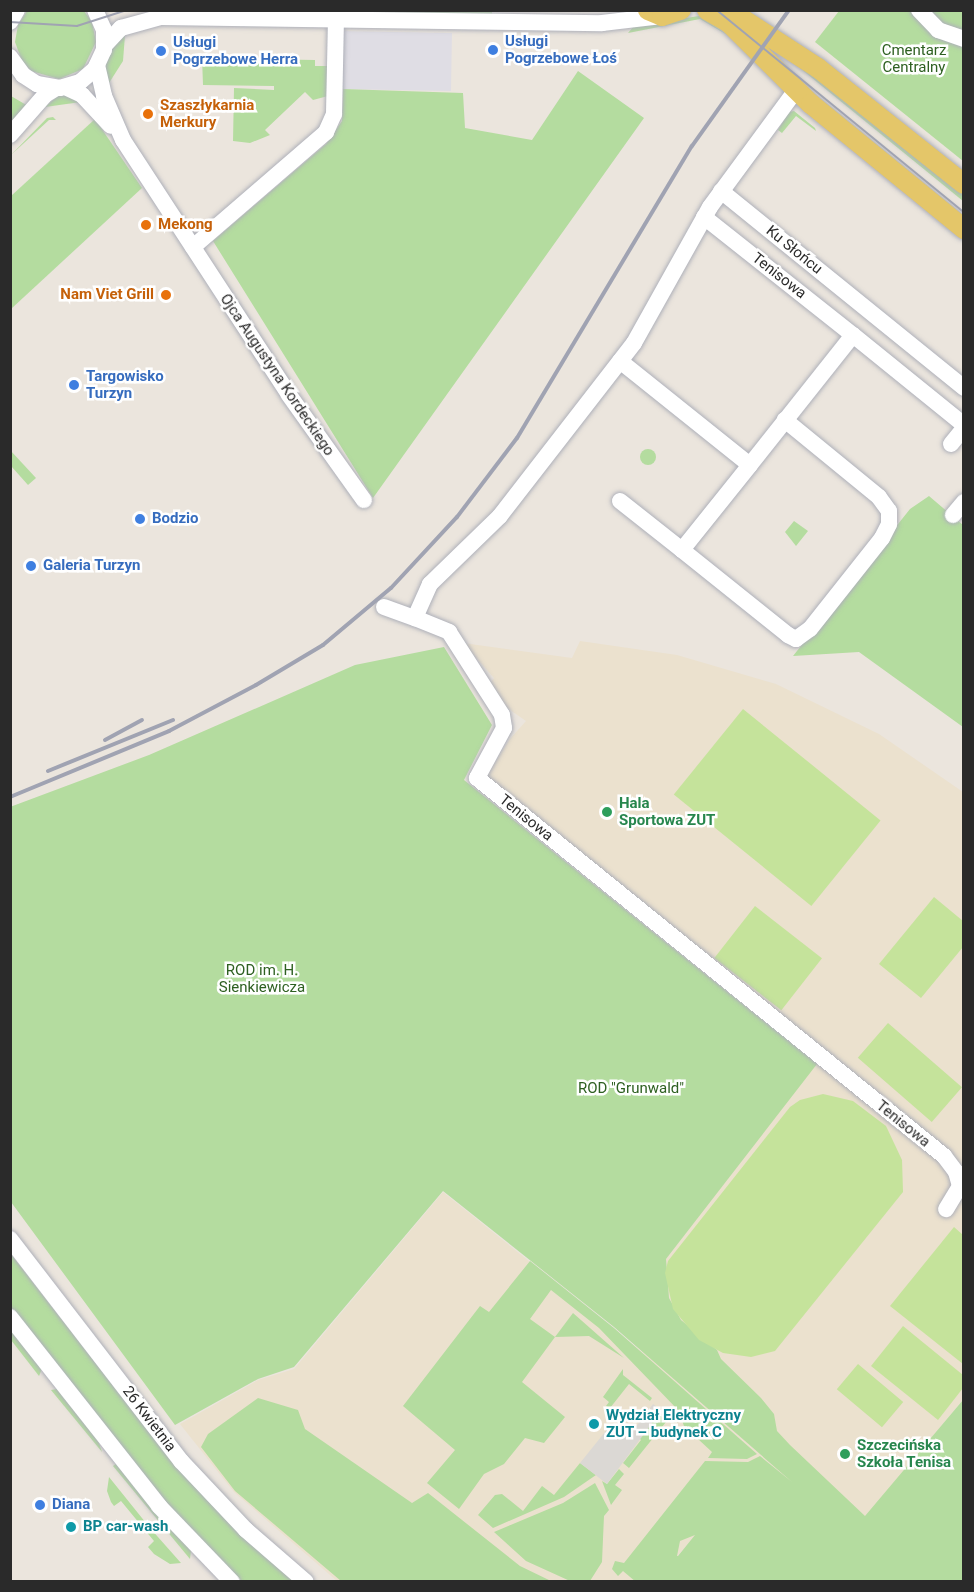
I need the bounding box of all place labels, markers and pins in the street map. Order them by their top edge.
place label: Usługi Pogrzebowe Łoś [505,32,617,67]
place label: Usługi Pogrzebowe Herra [173,33,298,68]
marker: Usługi Pogrzebowe Łoś [486,43,500,57]
marker: Usługi Pogrzebowe Herra [154,44,168,58]
place label: Szaszłykarnia Merkury [160,96,254,131]
marker: Szaszłykarnia Merkury [141,107,155,121]
place label: Mekong [158,216,213,234]
marker: Mekong [139,218,153,232]
place label: Nam Viet Grill [60,286,154,304]
marker: Nam Viet Grill [159,288,173,302]
place label: Targowisko Turzyn [86,367,164,402]
marker: Targowisko Turzyn [67,378,81,392]
place label: Bodzio [152,510,199,528]
marker: Bodzio [133,512,147,526]
place label: Galeria Turzyn [43,557,141,575]
marker: Galeria Turzyn [24,559,38,573]
place label: Hala Sportowa ZUT [619,794,715,829]
marker: Hala Sportowa ZUT [600,805,614,819]
place label: Wydział Elektryczny ZUT – budynek C [606,1406,741,1441]
marker: Wydział Elektryczny ZUT – budynek C [587,1417,601,1431]
place label: Szczecińska Szkoła Tenisa [857,1436,952,1471]
marker: Szczecińska Szkoła Tenisa [838,1447,852,1461]
place label: Diana [52,1496,90,1514]
marker: Diana [33,1498,47,1512]
place label: BP car-wash [83,1518,168,1536]
marker: BP car-wash [64,1520,78,1534]

